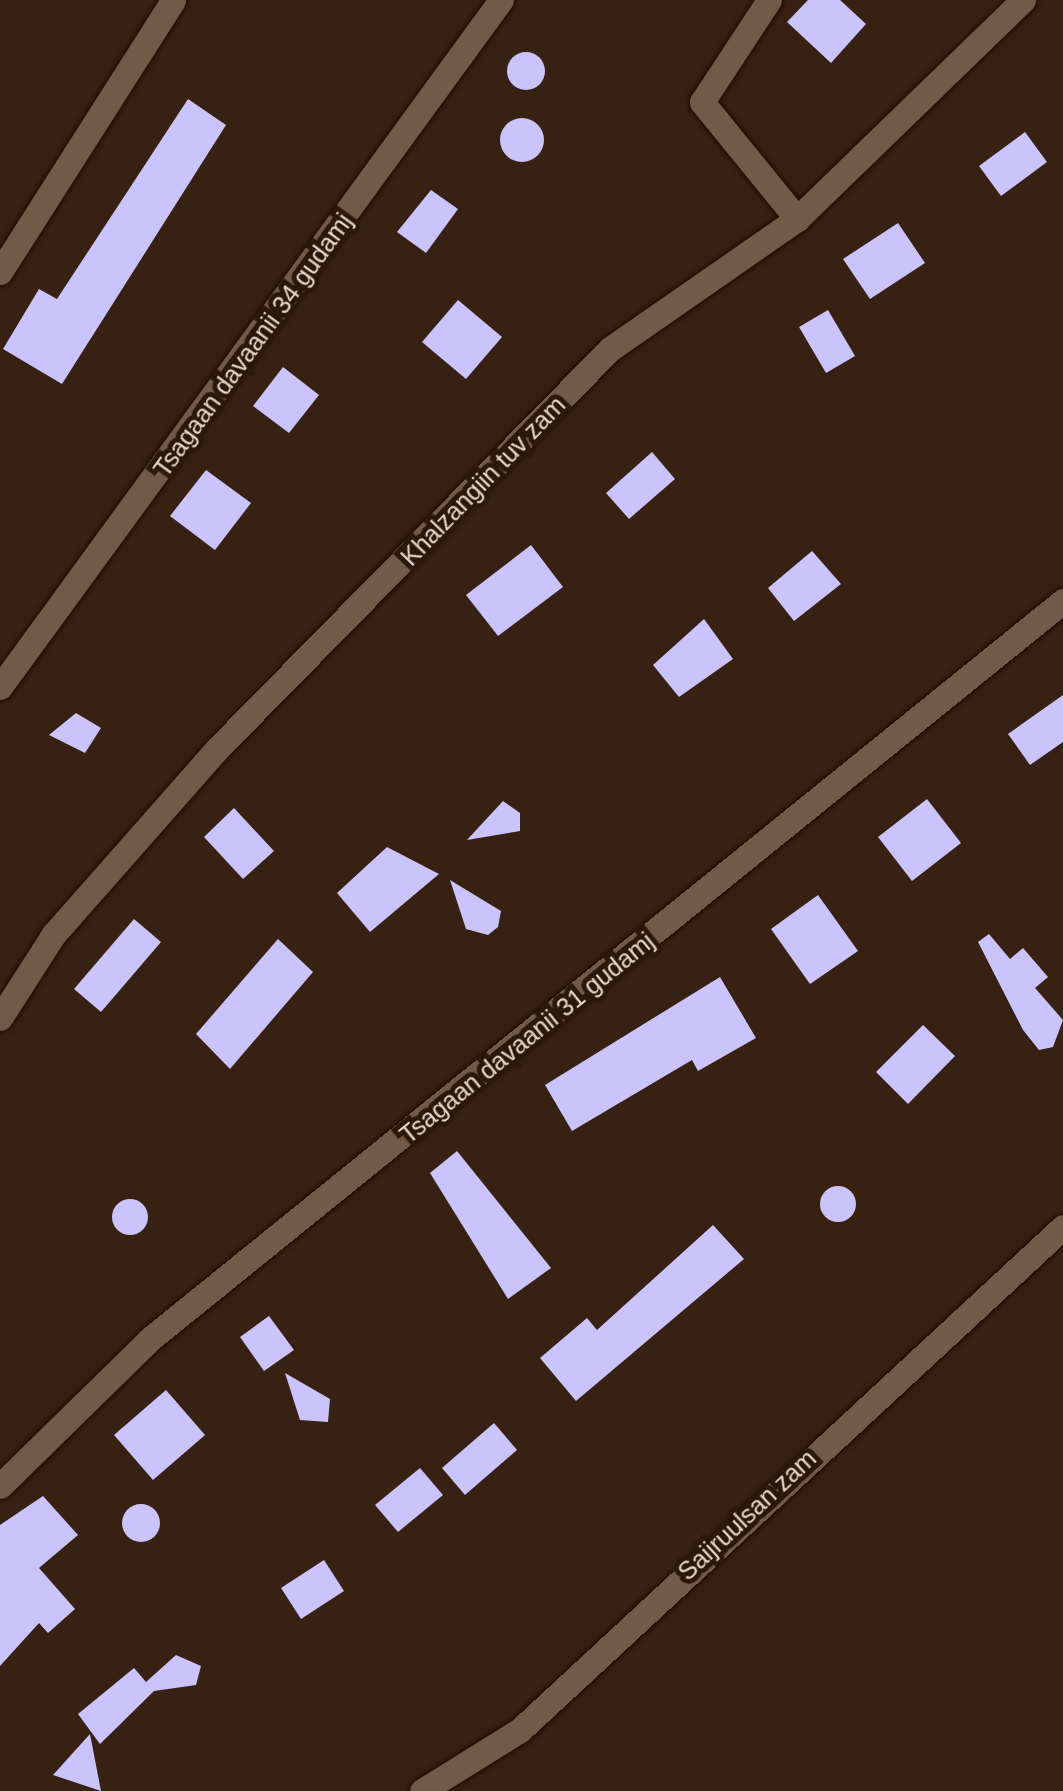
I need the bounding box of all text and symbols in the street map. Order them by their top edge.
street label: Tsagaan davaanii 34 gudamj [147,207,359,483]
street label: Khalzangiin tuv zam [395,390,571,572]
street label: Tsagaan davaanii 31 gudamj [394,926,660,1150]
street label: Saijruulsan zam [672,1443,822,1587]

